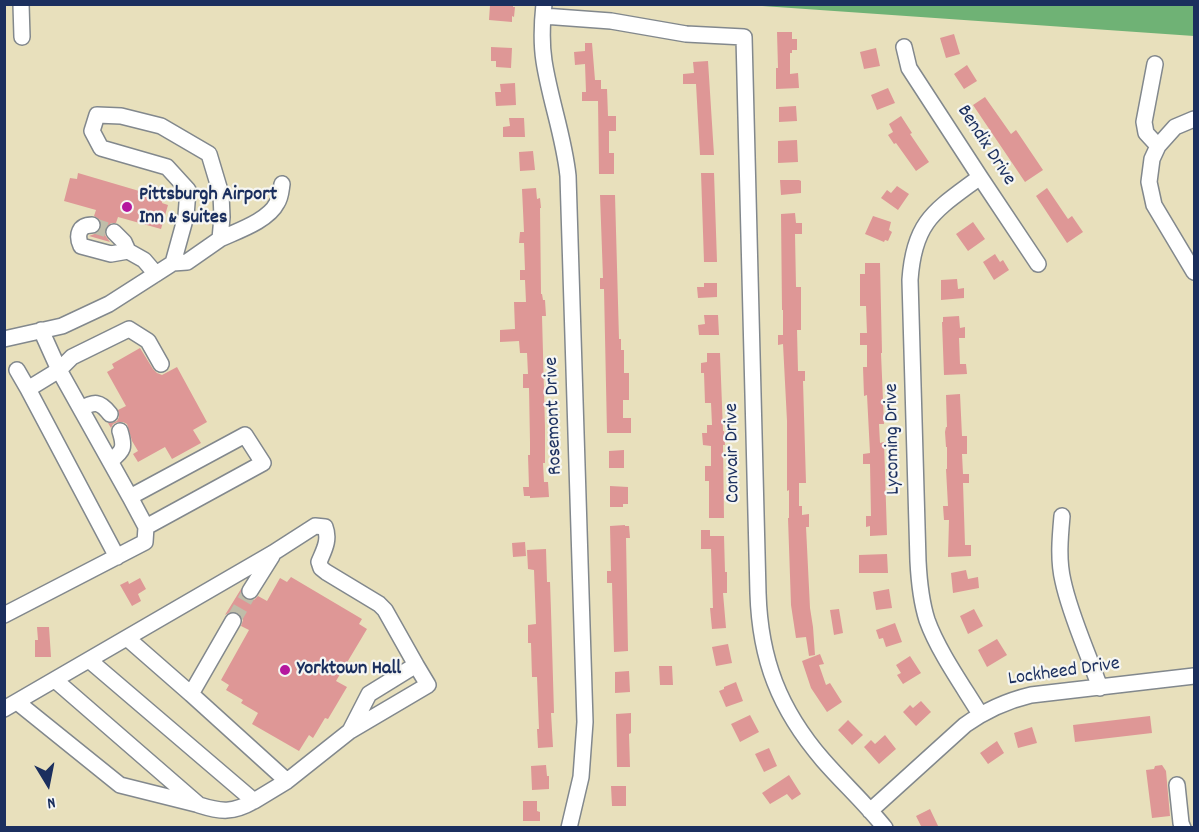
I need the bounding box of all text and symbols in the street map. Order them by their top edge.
street label: Bendix Drive [950,101,1020,191]
place label: Pittsburgh Airport Inn & Suites [139,184,277,231]
marker: Pittsburgh Airport Inn & Suites [120,200,134,214]
street label: Rosemont Drive [541,356,569,476]
street label: Lycoming Drive [881,383,907,495]
street label: Convair Drive [721,403,747,503]
street label: Lockheed Drive [1007,653,1121,693]
place label: Yorktown Hall [297,658,401,682]
marker: Yorktown Hall [278,663,292,677]
north arrow [18,754,78,814]
text: N [45,790,57,814]

